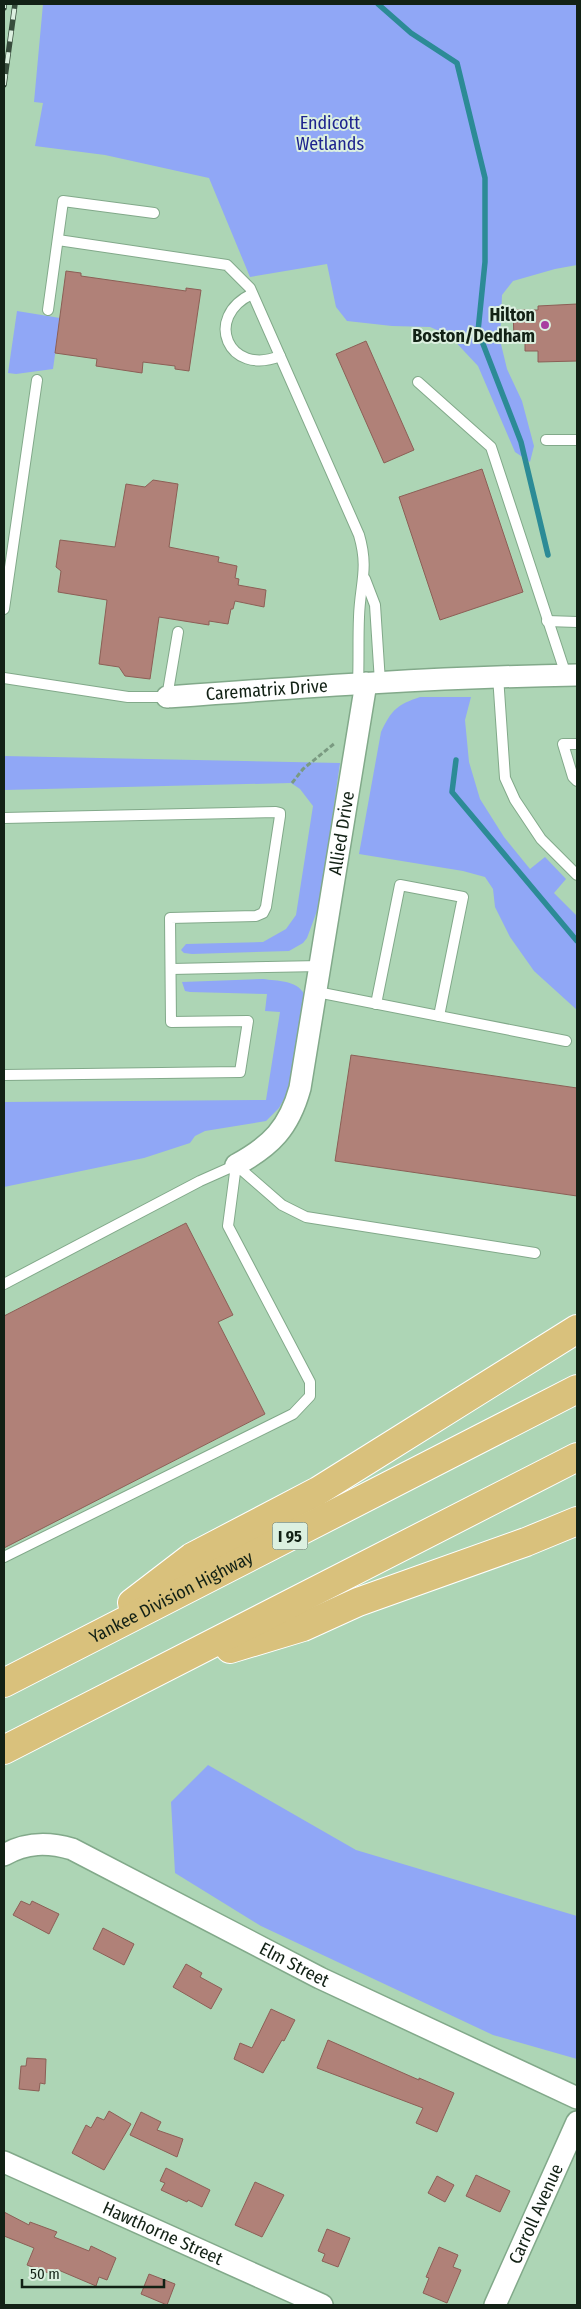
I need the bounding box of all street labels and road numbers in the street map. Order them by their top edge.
street label: Carematrix Drive [205,675,329,705]
street label: Allied Drive [324,789,359,876]
road number: I 95 [272,1522,308,1550]
street label: Yankee Division Highway [86,1546,257,1648]
street label: Elm Street [256,1937,333,1992]
street label: Carroll Avenue [504,2160,568,2267]
street label: Hawthorne Street [99,2197,226,2270]

